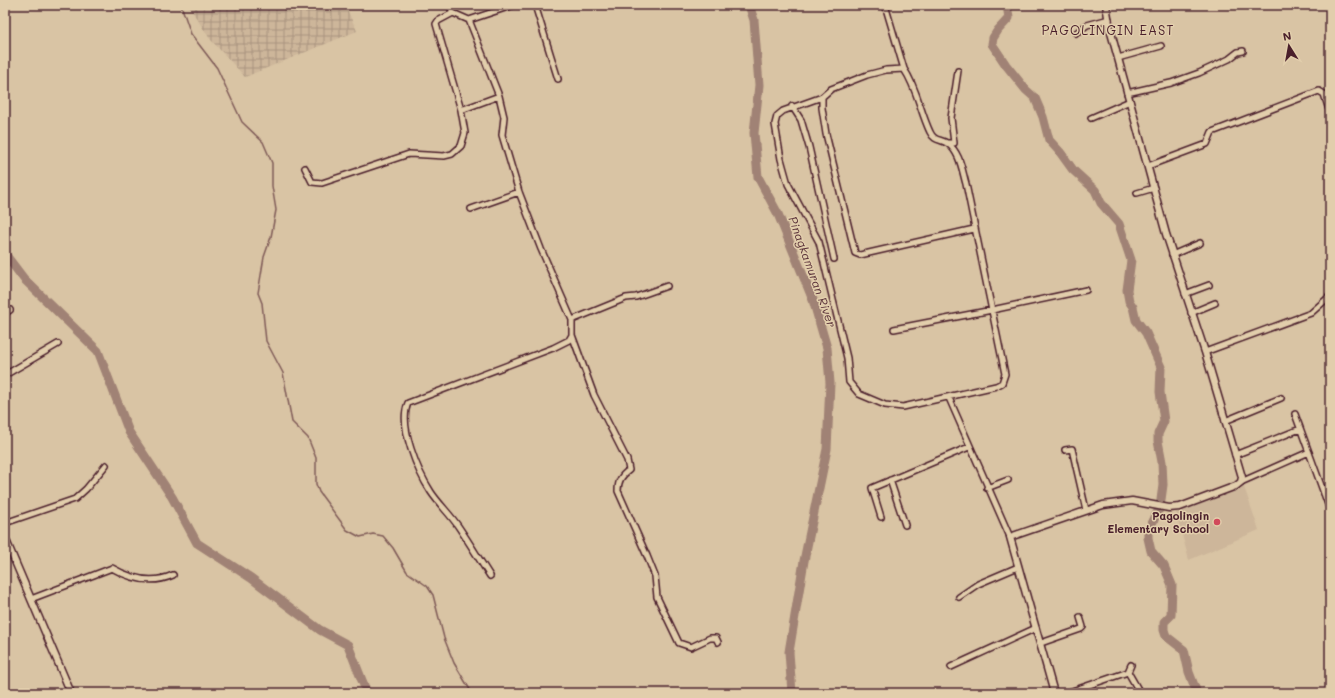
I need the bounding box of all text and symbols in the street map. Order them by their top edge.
district label: PAGOLINGIN EAST [1041,21,1175,38]
north arrow [1269,26,1309,66]
text: N [1281,28,1293,44]
water label: Pinagkamuran River [785,214,841,329]
place label: Pagolingin Elementary School [1107,508,1209,536]
marker: Pagolingin Elementary School [1212,517,1222,527]

